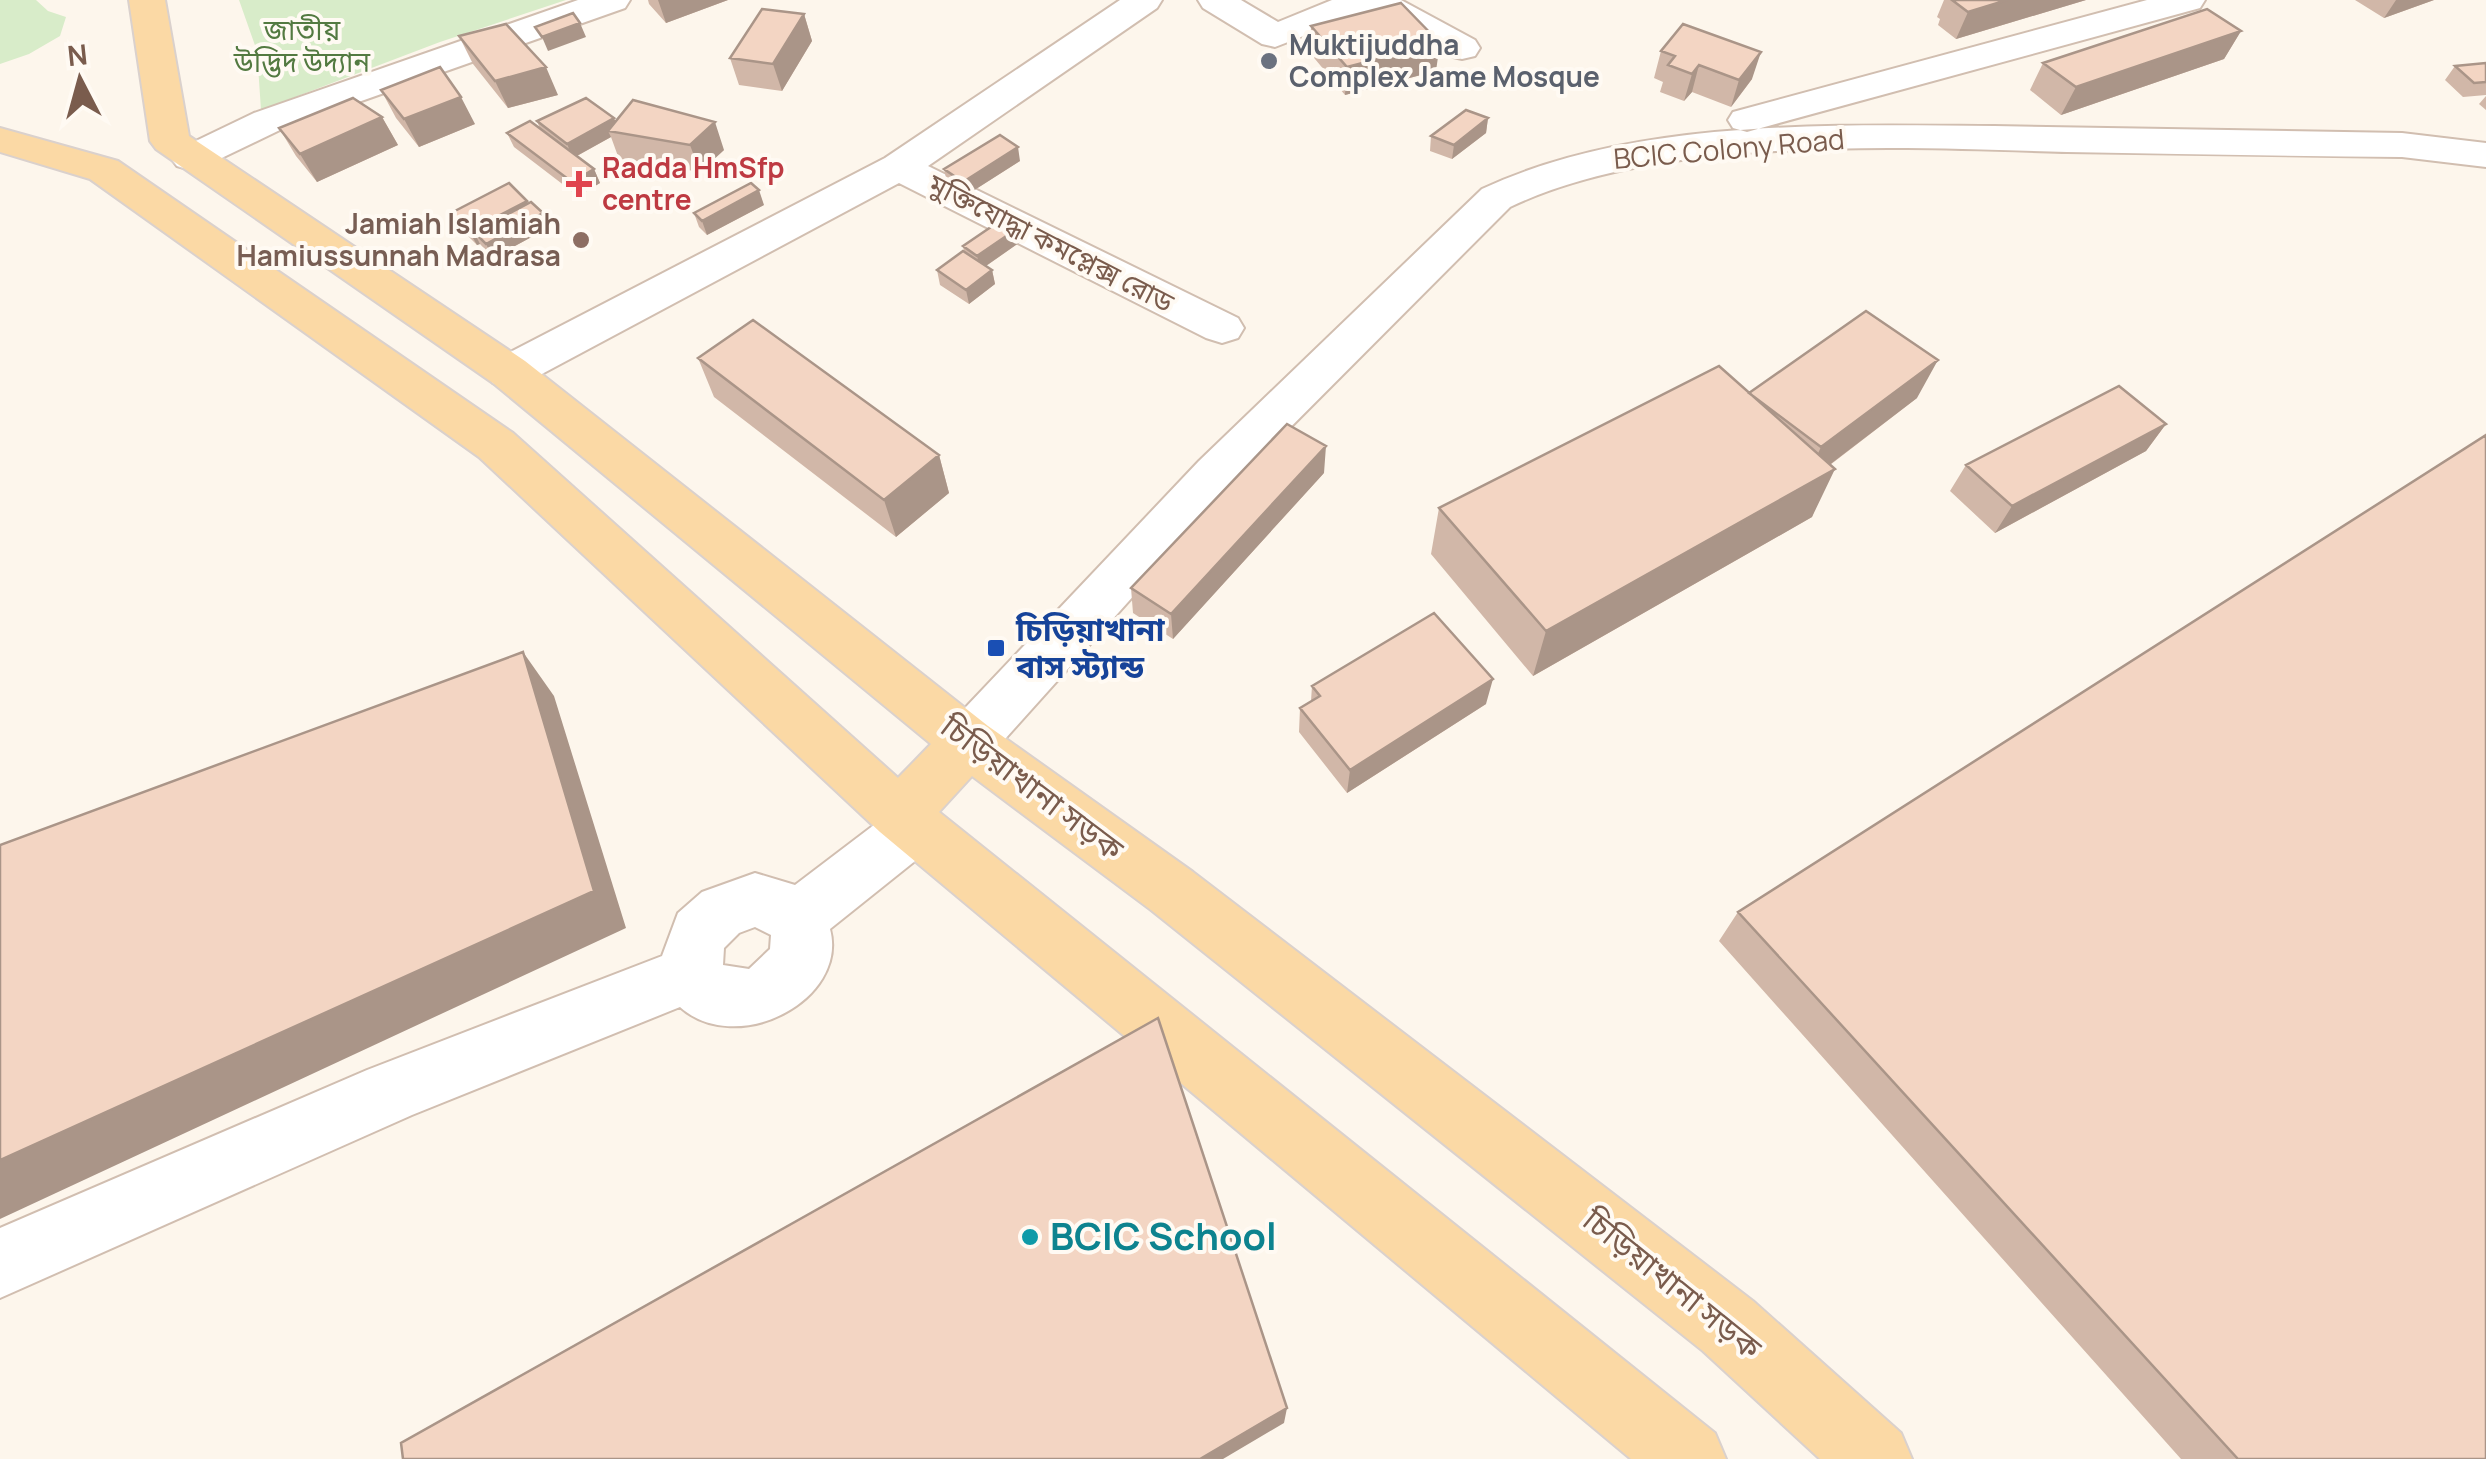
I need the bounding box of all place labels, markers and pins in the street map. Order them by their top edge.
place label: Muktijuddha Complex Jame Mosque [1289,25,1600,95]
marker: Muktijuddha Complex Jame Mosque [1258,50,1280,72]
place label: Radda HmSfp centre [602,148,785,218]
marker: Radda HmSfp centre [566,171,592,197]
place label: Jamiah Islamiah Hamiussunnah Madrasa [236,204,561,274]
marker: Jamiah Islamiah Hamiussunnah Madrasa [570,229,592,251]
place label: চিড়িয়াখানা বাস স্ট্যান্ড [1015,607,1165,688]
marker: চিড়িয়াখানা বাস স্ট্যান্ড [985,637,1007,659]
place label: BCIC School [1050,1209,1277,1261]
marker: BCIC School [1019,1226,1041,1248]

